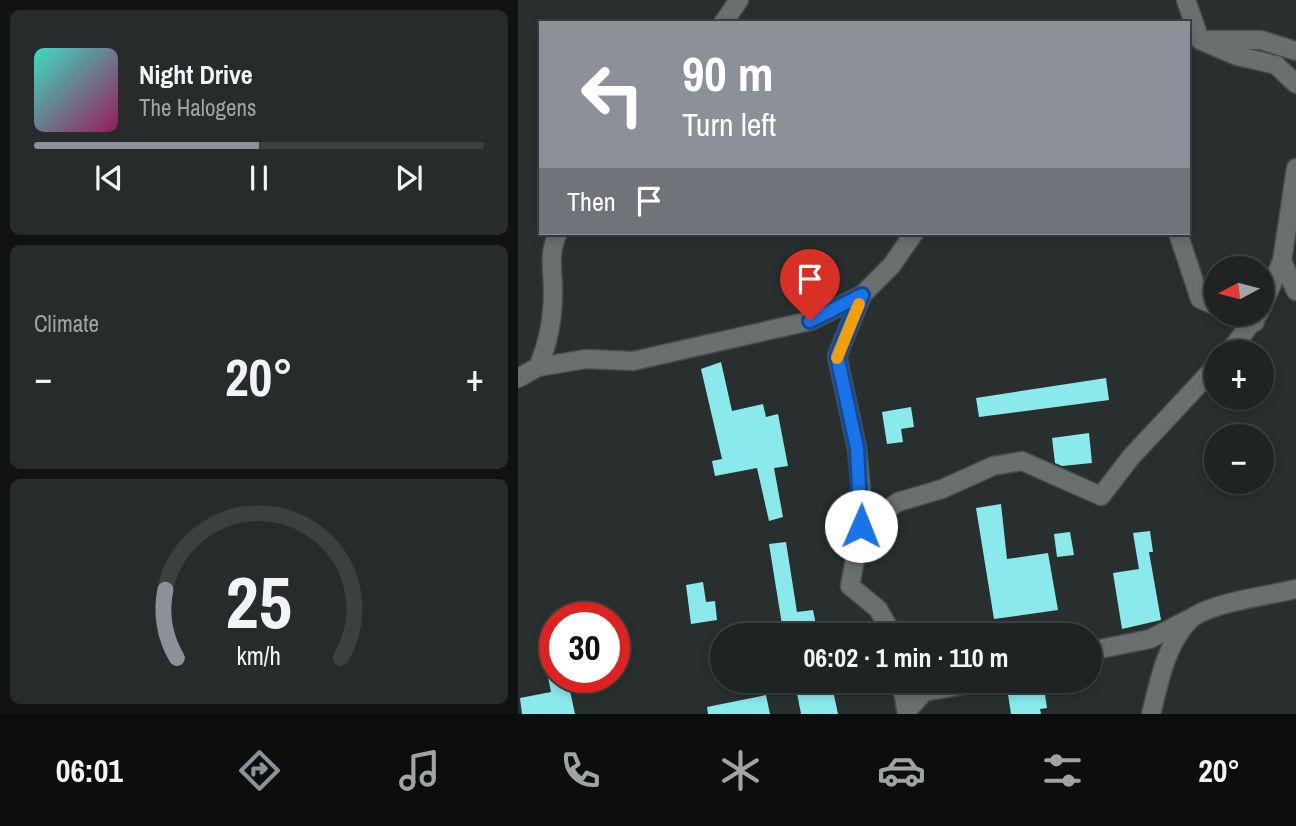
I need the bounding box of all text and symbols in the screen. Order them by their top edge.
text: 90 m [682,40,774,106]
icon: left [567,49,658,140]
text: Night Drive [139,57,253,92]
text: The Halogens [139,92,256,123]
text: Turn left [682,103,776,146]
icon: previous [90,159,128,197]
icon: pause [240,159,278,197]
icon: next [390,159,428,197]
icon: arrive [630,182,668,220]
text: Then [567,184,616,219]
pin [780,249,840,321]
north arrow [1204,256,1274,326]
map controls [1204,256,1274,494]
icon: arrive [791,260,829,298]
text: Climate [34,308,99,339]
button: + [1204,340,1274,410]
text: 20° [225,342,293,412]
text: − [34,352,52,403]
text: + [466,352,484,403]
button: − [1204,424,1274,494]
position arrow [824,489,898,563]
text: 25 [226,553,292,651]
speed limit sign: 30 [539,602,630,693]
text: km/h [237,638,281,672]
text: 06:02 · 1 min · 110 m [803,640,1009,675]
icon: directions [235,746,284,795]
icon: music [395,746,444,795]
icon: phone [556,746,605,795]
icon: climate [716,746,765,795]
icon: car [877,746,926,795]
icon: filters [1038,746,1087,795]
text: 06:01 [56,749,123,792]
text: 20° [1198,749,1240,792]

